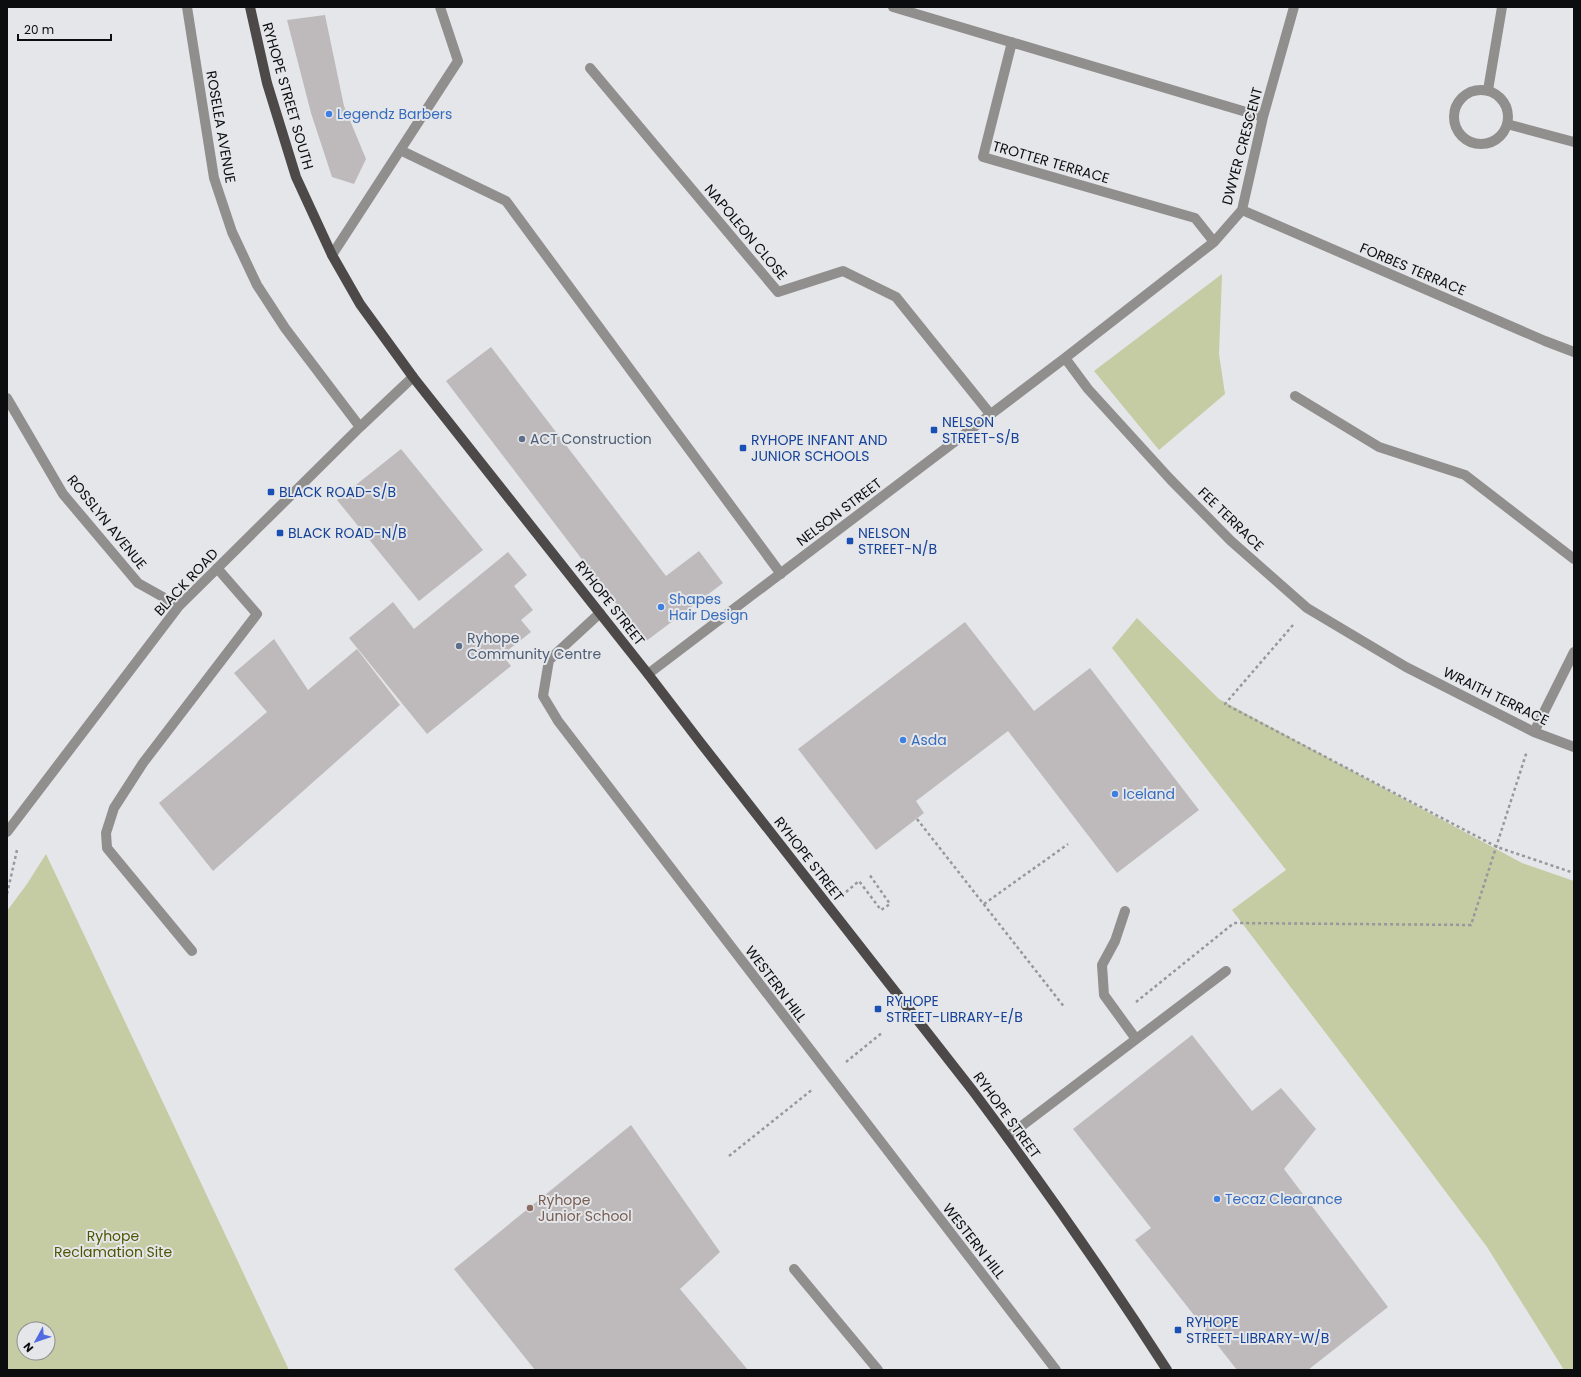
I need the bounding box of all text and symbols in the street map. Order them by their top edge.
scale bar [18,16,111,42]
street label: RYHOPE STREET SOUTH [257,20,319,172]
text: 20 m [24,21,54,38]
street label: ROSELEA AVENUE [201,69,241,185]
street label: DWYER CRESCENT [1217,84,1267,207]
place label: Legendz Barbers [337,104,452,124]
marker: Legendz Barbers [324,109,334,119]
street label: TROTTER TERRACE [990,136,1112,188]
street label: NAPOLEON CLOSE [700,180,792,284]
street label: FORBES TERRACE [1357,238,1469,300]
place label: NELSON STREET-S/B [942,412,1019,448]
marker: NELSON STREET-S/B [929,425,939,435]
place label: ACT Construction [530,429,652,449]
place label: RYHOPE INFANT AND JUNIOR SCHOOLS [751,430,888,466]
marker: ACT Construction [517,434,527,444]
marker: RYHOPE INFANT AND JUNIOR SCHOOLS [738,443,748,453]
street label: ROSSLYN AVENUE [63,471,151,573]
street label: NELSON STREET [792,473,886,551]
place label: BLACK ROAD-S/B [279,482,396,502]
street label: FEE TERRACE [1194,483,1268,555]
marker: BLACK ROAD-S/B [266,487,276,497]
place label: BLACK ROAD-N/B [288,523,407,543]
place label: NELSON STREET-N/B [858,523,937,559]
marker: BLACK ROAD-N/B [275,528,285,538]
marker: NELSON STREET-N/B [845,536,855,546]
street label: BLACK ROAD [149,544,223,620]
street label: RYHOPE STREET [571,556,650,650]
place label: Shapes Hair Design [669,589,748,625]
marker: Shapes Hair Design [656,602,666,612]
place label: Ryhope Community Centre [467,628,601,664]
marker: Ryhope Community Centre [454,641,464,651]
street label: WRAITH TERRACE [1440,662,1552,730]
place label: Asda [911,730,947,750]
marker: Asda [898,735,908,745]
place label: Iceland [1123,784,1175,804]
marker: Iceland [1110,789,1120,799]
street label: RYHOPE STREET [770,812,849,906]
street label: WESTERN HILL [741,942,811,1026]
place label: RYHOPE STREET-LIBRARY-E/B [886,991,1023,1027]
marker: RYHOPE STREET-LIBRARY-E/B [873,1004,883,1014]
street label: RYHOPE STREET [969,1068,1046,1163]
place label: Tecaz Clearance [1225,1189,1343,1209]
place label: Ryhope Junior School [538,1190,632,1226]
marker: Tecaz Clearance [1212,1194,1222,1204]
street label: WESTERN HILL [938,1199,1010,1283]
marker: Ryhope Junior School [525,1203,535,1213]
park label: Ryhope Reclamation Site [54,1226,172,1262]
place label: RYHOPE STREET-LIBRARY-W/B [1186,1312,1329,1348]
north arrow [16,1321,56,1361]
marker: RYHOPE STREET-LIBRARY-W/B [1173,1325,1183,1335]
text: N [20,1339,37,1356]

